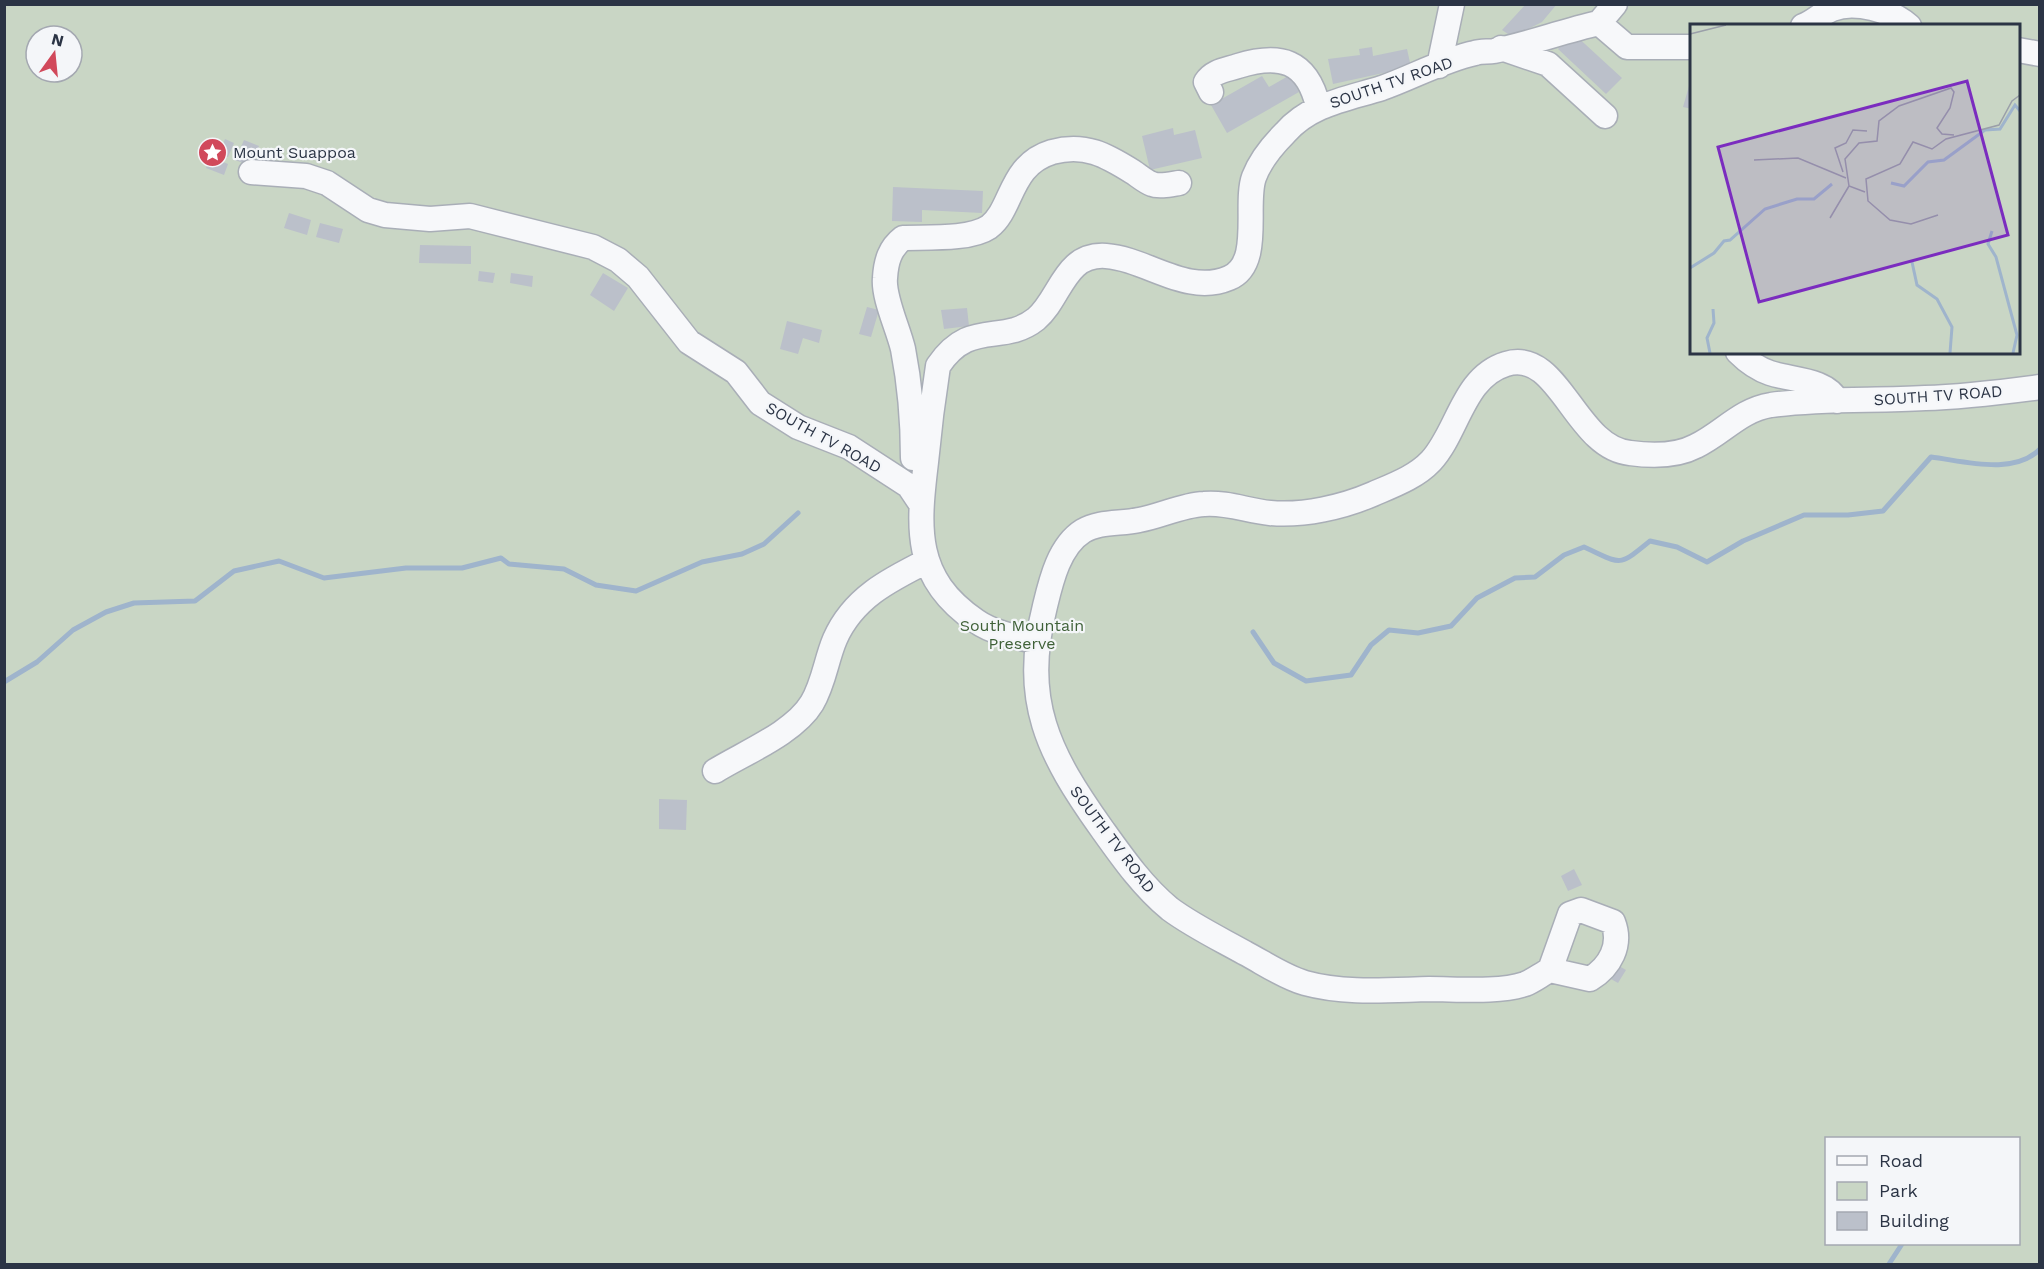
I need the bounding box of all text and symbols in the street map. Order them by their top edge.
north arrow [24,24,84,84]
inset map [1690,24,2020,354]
text: N [50,29,66,51]
street label: SOUTH TV ROAD [1327,52,1455,112]
place icon: Mount Suappoa [196,136,228,168]
place label: Mount Suappoa [233,143,356,162]
street label: SOUTH TV ROAD [1873,382,2003,409]
street label: SOUTH TV ROAD [763,398,885,477]
park label: South Mountain Preserve [960,616,1084,653]
street label: SOUTH TV ROAD [1066,782,1159,897]
legend [1825,1137,2020,1245]
text: Road [1879,1150,1923,1171]
text: Park [1879,1180,1918,1201]
text: Building [1879,1210,1949,1231]

